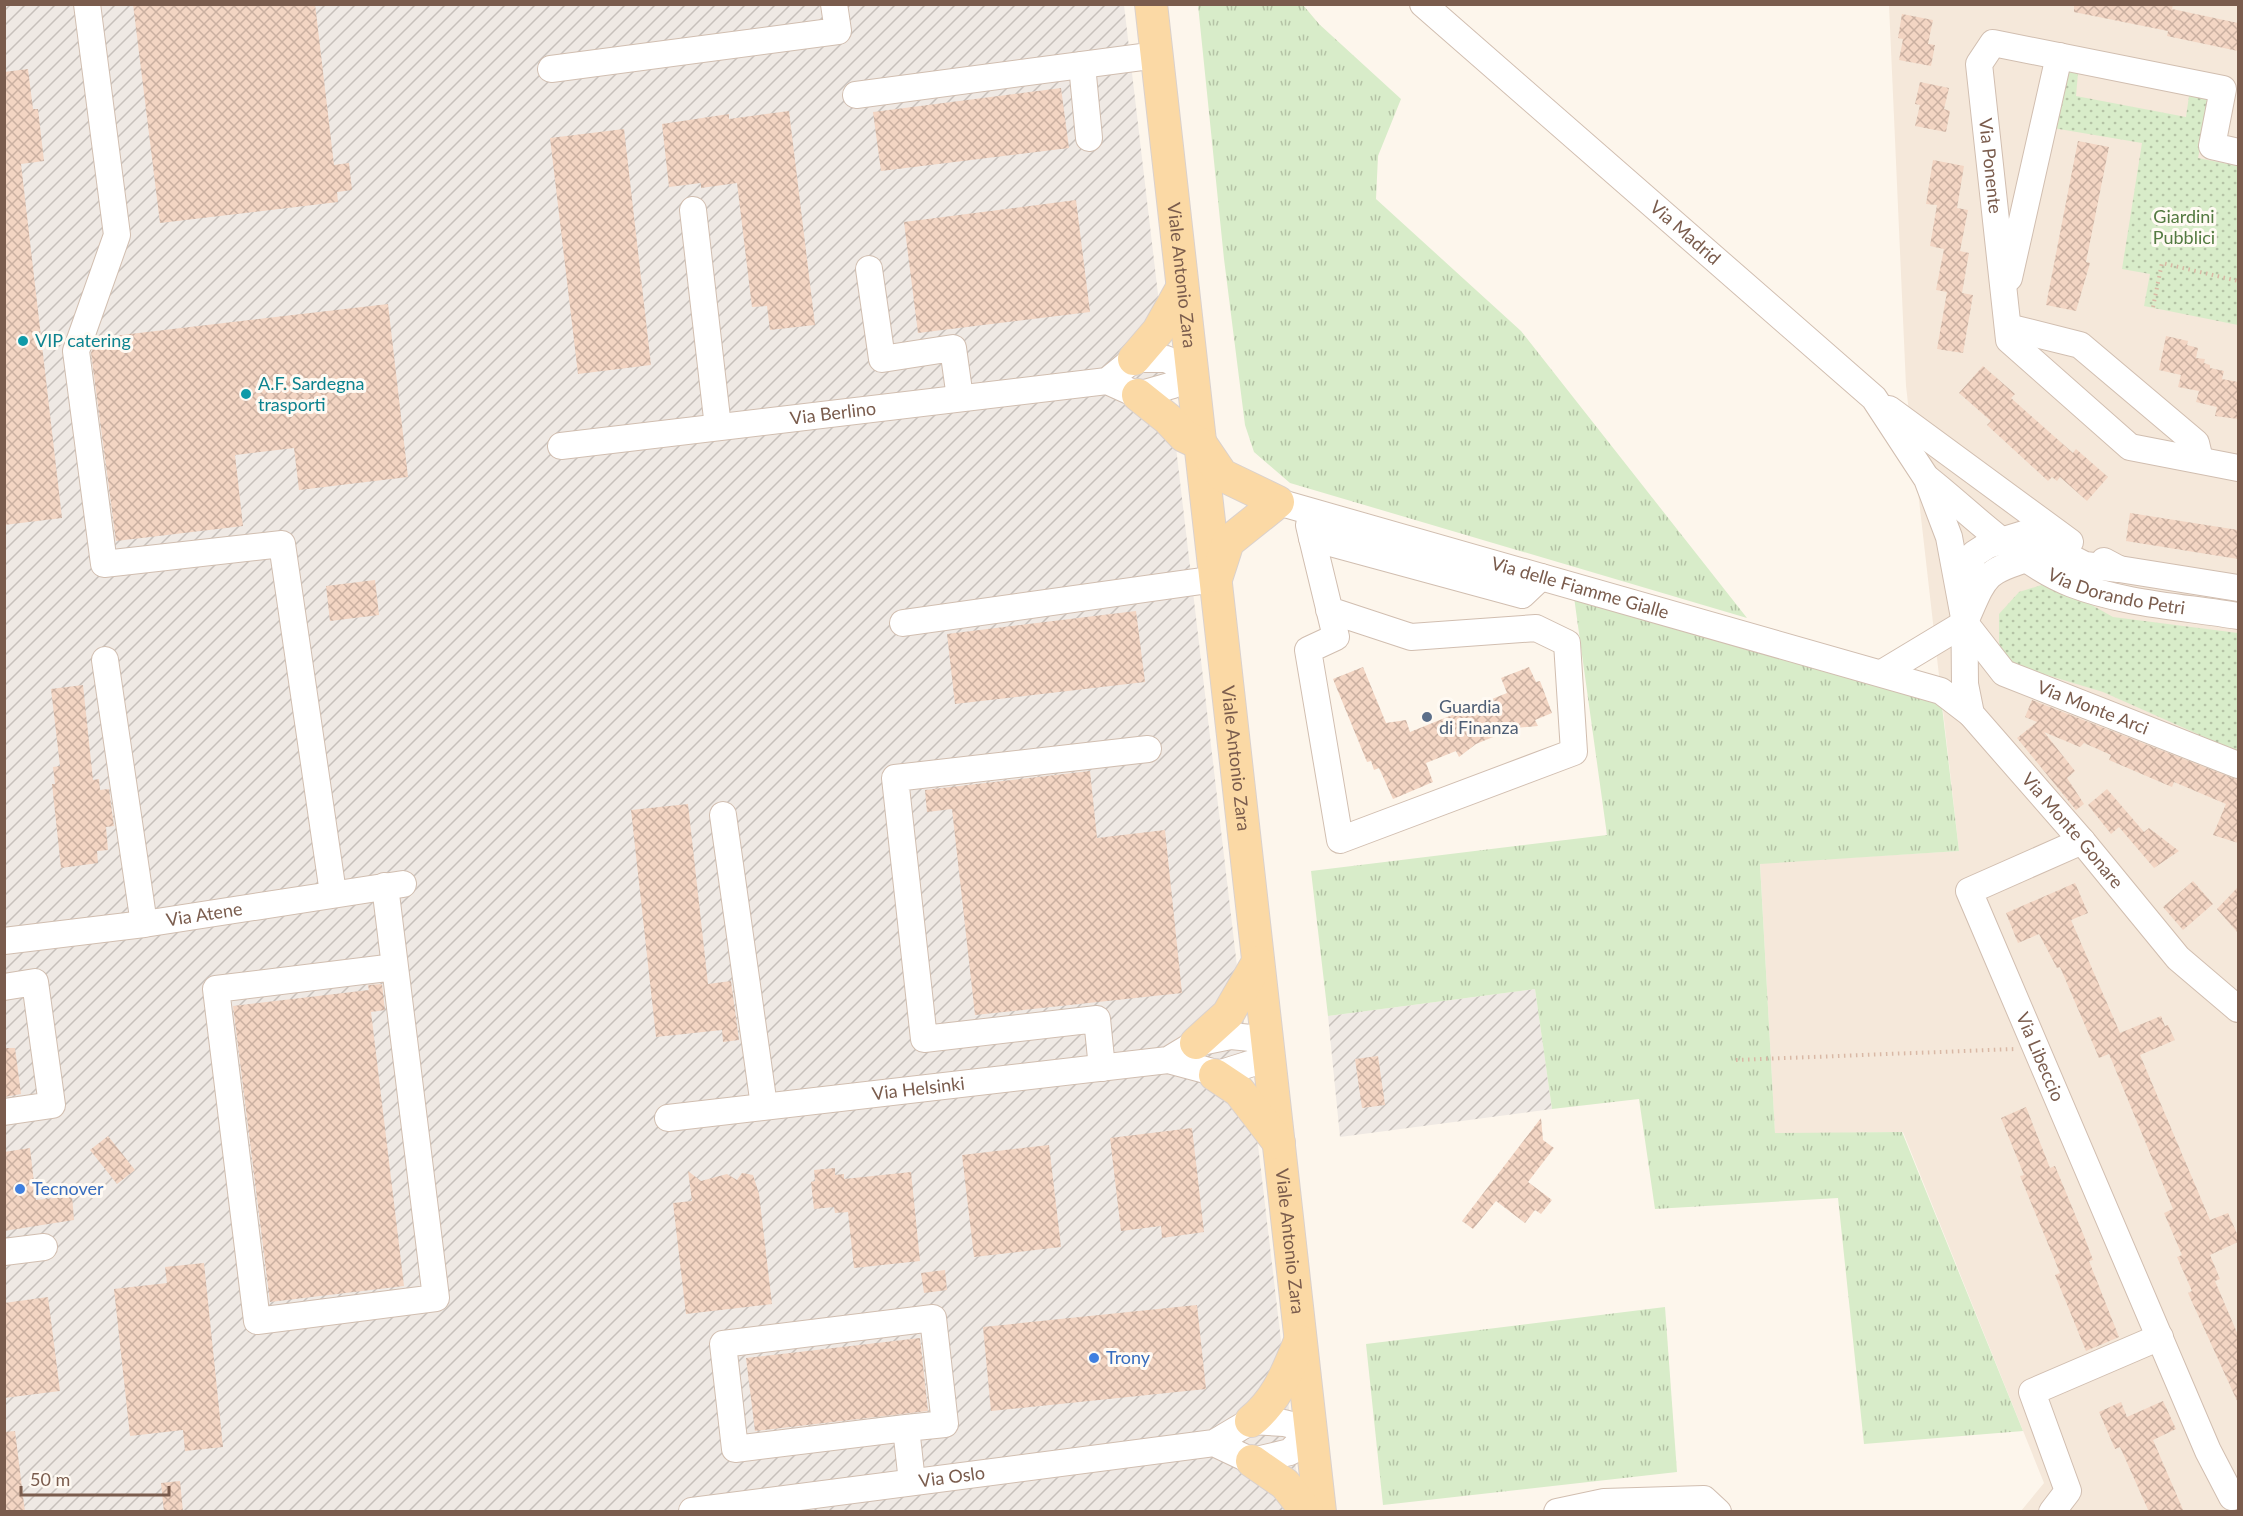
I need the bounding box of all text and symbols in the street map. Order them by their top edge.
street label: Via Ponente [1975,117,2007,215]
street label: Via Madrid [1646,195,1726,269]
street label: Viale Antonio Zara [1163,201,1201,349]
park label: Giardini Pubblici [2153,205,2215,248]
place label: VIP catering [35,329,131,351]
marker: VIP catering [16,334,30,348]
place label: A.F. Sardegna trasporti [258,372,364,415]
marker: A.F. Sardegna trasporti [239,387,253,401]
street label: Via Berlino [789,397,877,429]
street label: Via delle Fiamme Gialle [1489,551,1672,623]
street label: Via Dorando Petri [2044,562,2186,618]
street label: Via Monte Arci [2034,675,2152,739]
street label: Viale Antonio Zara [1217,684,1256,832]
place label: Guardia di Finanza [1439,695,1519,738]
marker: Guardia di Finanza [1420,710,1434,724]
street label: Via Monte Gonare [2017,768,2128,893]
street label: Via Atene [165,897,244,930]
street label: Via Libeccio [2012,1009,2069,1104]
street label: Via Helsinki [871,1072,966,1104]
street label: Viale Antonio Zara [1272,1167,1310,1315]
place label: Tecnover [32,1177,104,1199]
marker: Tecnover [13,1182,27,1196]
place label: Trony [1106,1346,1151,1368]
marker: Trony [1087,1351,1101,1365]
scale bar [21,1459,170,1497]
street label: Via Oslo [917,1461,986,1491]
text: 50 m [30,1468,70,1490]

